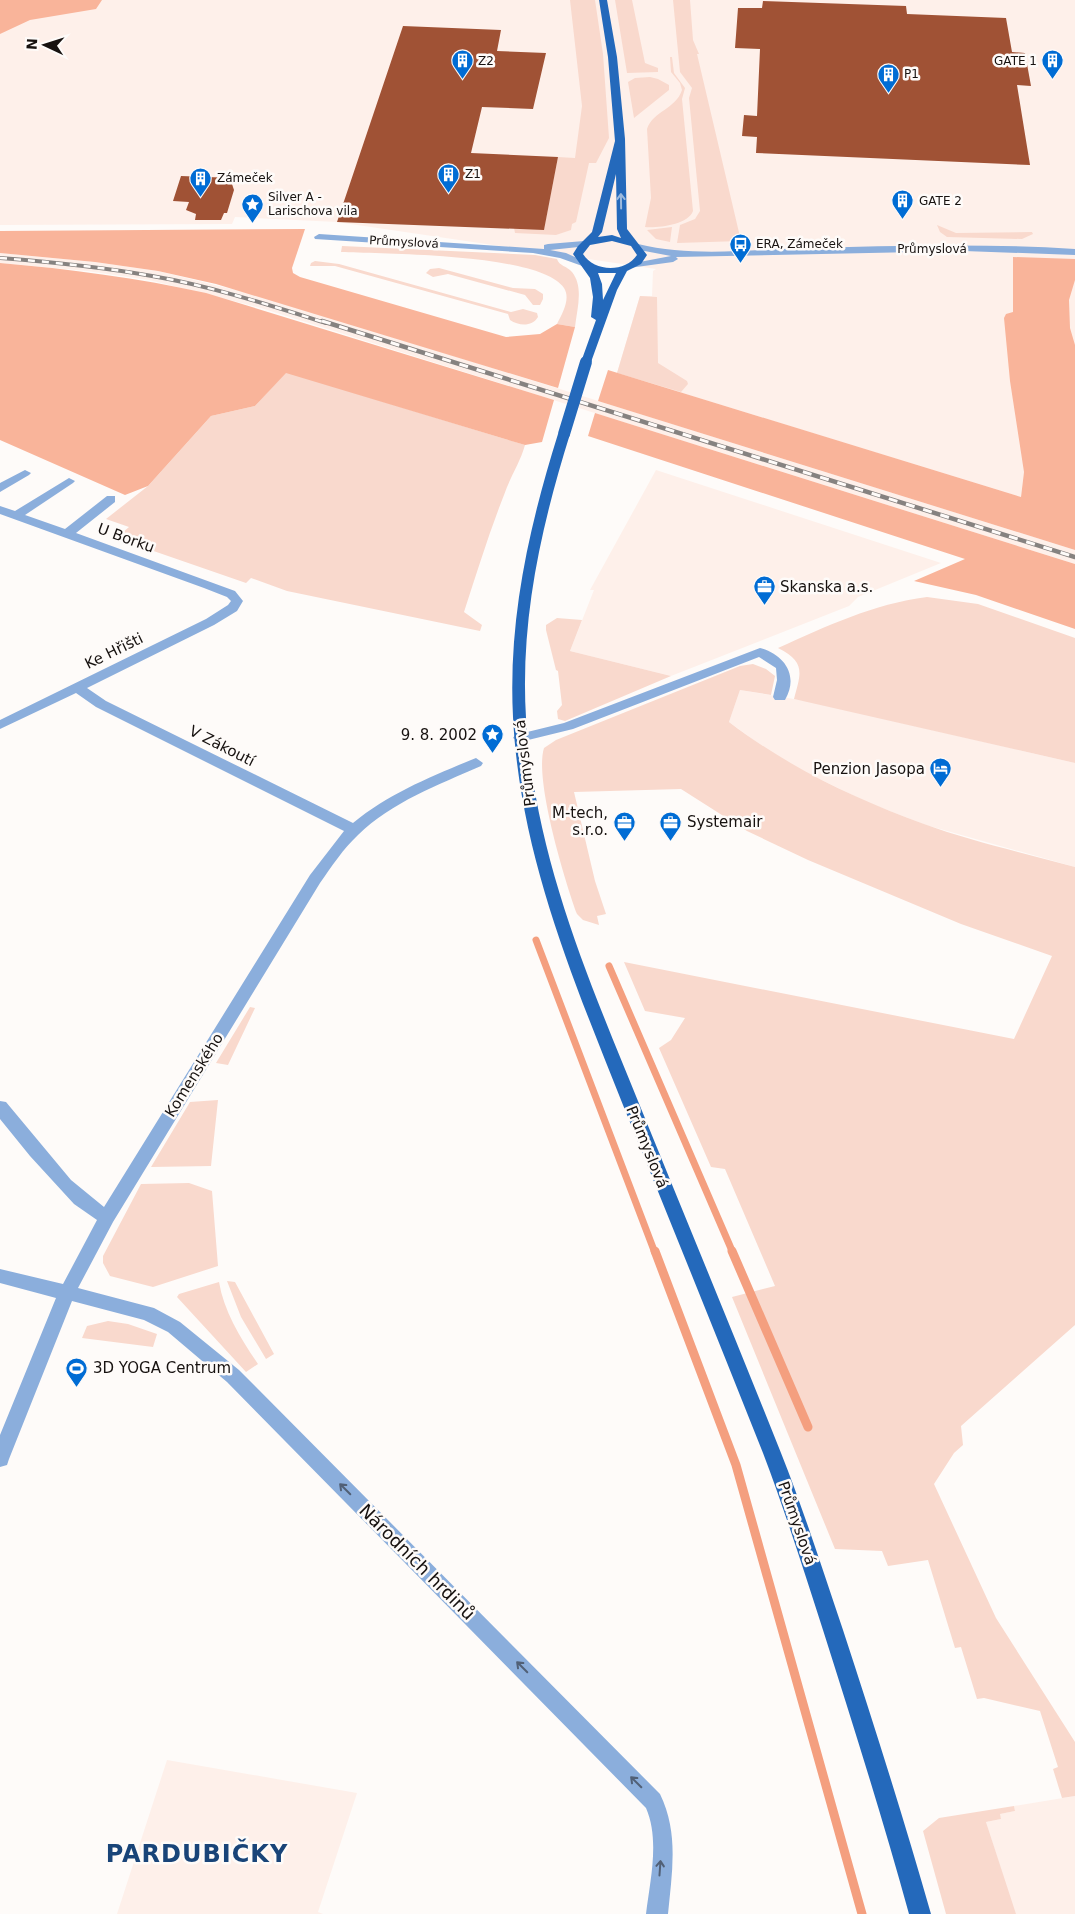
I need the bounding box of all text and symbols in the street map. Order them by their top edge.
north arrow [20,20,70,70]
text: N [24,38,40,50]
building icon: Z2 [450,49,474,80]
building icon: GATE 1 [1041,49,1065,80]
place label: Z2 [478,54,494,68]
place label: GATE 1 [994,54,1037,68]
building icon: P1 [876,62,900,93]
place label: P1 [904,67,919,81]
building icon: Z1 [437,162,461,193]
building icon: Zámeček [189,166,213,197]
place label: Z1 [465,167,481,181]
place label: Zámeček [217,171,273,185]
building icon: GATE 2 [891,189,915,220]
place label: Silver A - Larischova vila [268,190,358,218]
place icon: Silver A - Larischova vila [240,192,264,223]
one-way arrow [616,193,626,210]
place label: GATE 2 [919,194,962,208]
bus stop icon: ERA, Zámeček [728,232,752,263]
street label: Průmyslová [369,233,439,251]
place label: ERA, Zámeček [756,237,843,251]
street label: Průmyslová [897,242,967,256]
street label: U Borku [95,519,157,557]
office icon: Skanska a.s. [752,575,776,606]
place label: Skanska a.s. [780,578,873,596]
street label: Ke Hřišti [82,629,146,673]
street label: Průmyslová [511,719,539,807]
street label: V Zákoutí [186,722,259,771]
place icon: 9. 8. 2002 [481,723,505,754]
place label: 9. 8. 2002 [401,726,477,744]
hotel icon: Penzion Jasopa [929,757,953,788]
place label: Penzion Jasopa [813,760,925,778]
place label: M-tech, s.r.o. [552,804,608,839]
office icon: M-tech, s.r.o. [612,810,636,841]
office icon: Systemair [659,810,683,841]
place label: Systemair [687,813,763,831]
street label: Komenského [161,1030,227,1120]
street label: Průmyslová [622,1103,672,1191]
sports icon: 3D YOGA Centrum [65,1356,89,1387]
place label: 3D YOGA Centrum [93,1359,231,1377]
street label: Průmyslová [774,1479,820,1567]
one-way arrow [339,1483,351,1496]
street label: Národních hrdinů [355,1499,480,1624]
one-way arrow [516,1661,528,1673]
one-way arrow [630,1776,642,1788]
district label: PARDUBIČKY [106,1838,288,1868]
one-way arrow [656,1860,665,1876]

